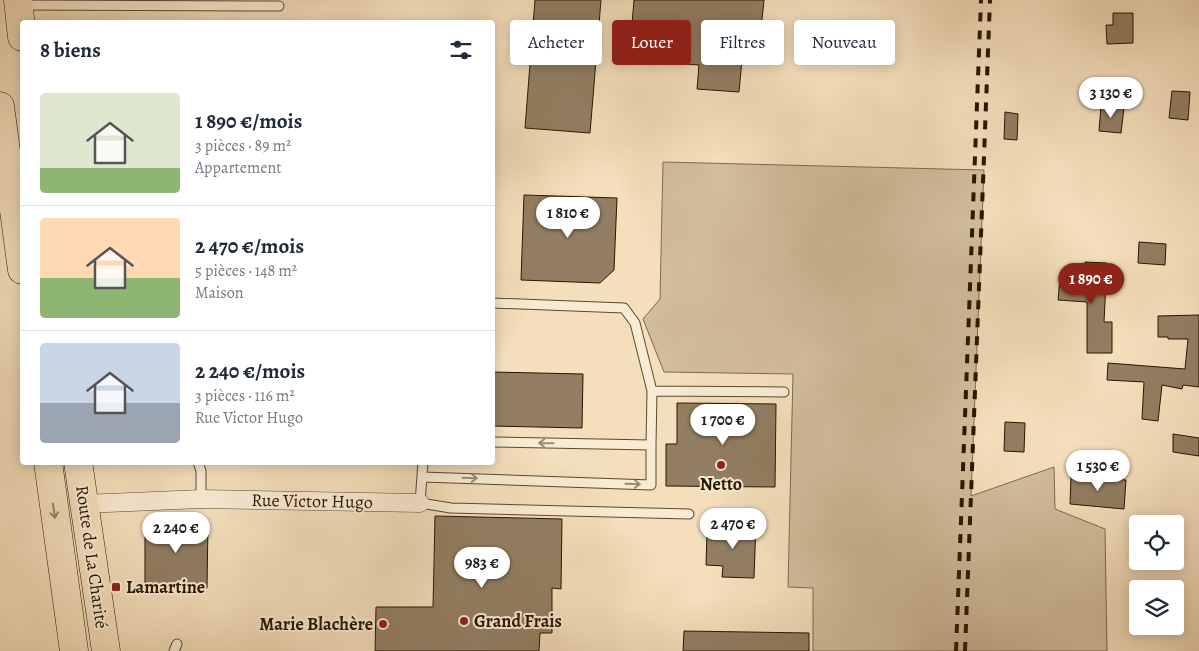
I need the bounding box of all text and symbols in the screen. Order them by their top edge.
chip: Acheter [510,20,602,65]
chip: Louer [612,20,691,65]
chip: Filtres [701,20,784,65]
chip: Nouveau [794,20,895,65]
text: 8 biens [40,36,101,64]
icon: filters [447,36,475,64]
pin: 3 130 € [1065,76,1157,119]
text: 3 130 € [1090,82,1132,104]
text: 1 890 €/mois [195,107,302,135]
icon: home [80,113,140,173]
text: 3 pièces · 89 m² [195,135,291,157]
text: Appartement [195,157,281,179]
pin: 1 810 € [522,196,614,239]
text: 1 810 € [547,202,589,224]
text: 2 470 €/mois [195,232,304,260]
icon: home [80,238,140,298]
text: 5 pièces · 148 m² [195,260,297,282]
pin: 1 890 € [1045,262,1137,305]
text: 1 890 € [1069,268,1113,290]
text: Maison [195,282,244,304]
text: 2 240 €/mois [195,357,305,385]
icon: home [80,363,140,423]
text: 3 pièces · 116 m² [195,385,295,407]
pin: 1 700 € [677,404,769,446]
text: Rue Victor Hugo [195,407,303,429]
text: 1 700 € [701,409,745,431]
one-way arrow [539,438,555,448]
pin: 1 530 € [1052,450,1144,492]
text: 1 530 € [1077,455,1119,477]
marker: Netto [715,459,727,471]
place label: Netto [700,472,742,496]
one-way arrow [462,474,478,483]
one-way arrow [624,479,640,489]
street label: Route de La Charité [70,484,114,630]
street label: Rue Victor Hugo [251,488,373,514]
one-way arrow [49,503,59,519]
pin: 2 470 € [687,508,779,550]
pin: 2 240 € [130,512,222,554]
text: 2 470 € [711,513,755,535]
map controls [1129,515,1184,635]
button: locate [1129,515,1184,570]
text: 2 240 € [153,517,199,539]
pin: 983 € [447,546,517,589]
text: 983 € [465,552,499,574]
place label: Lamartine [126,575,205,599]
button: layers [1129,580,1184,635]
marker: Lamartine [110,581,122,593]
place label: Grand Frais [474,609,562,633]
place label: Marie Blachère [259,612,373,636]
marker: Grand Frais [458,615,470,627]
marker: Marie Blachère [377,618,389,630]

